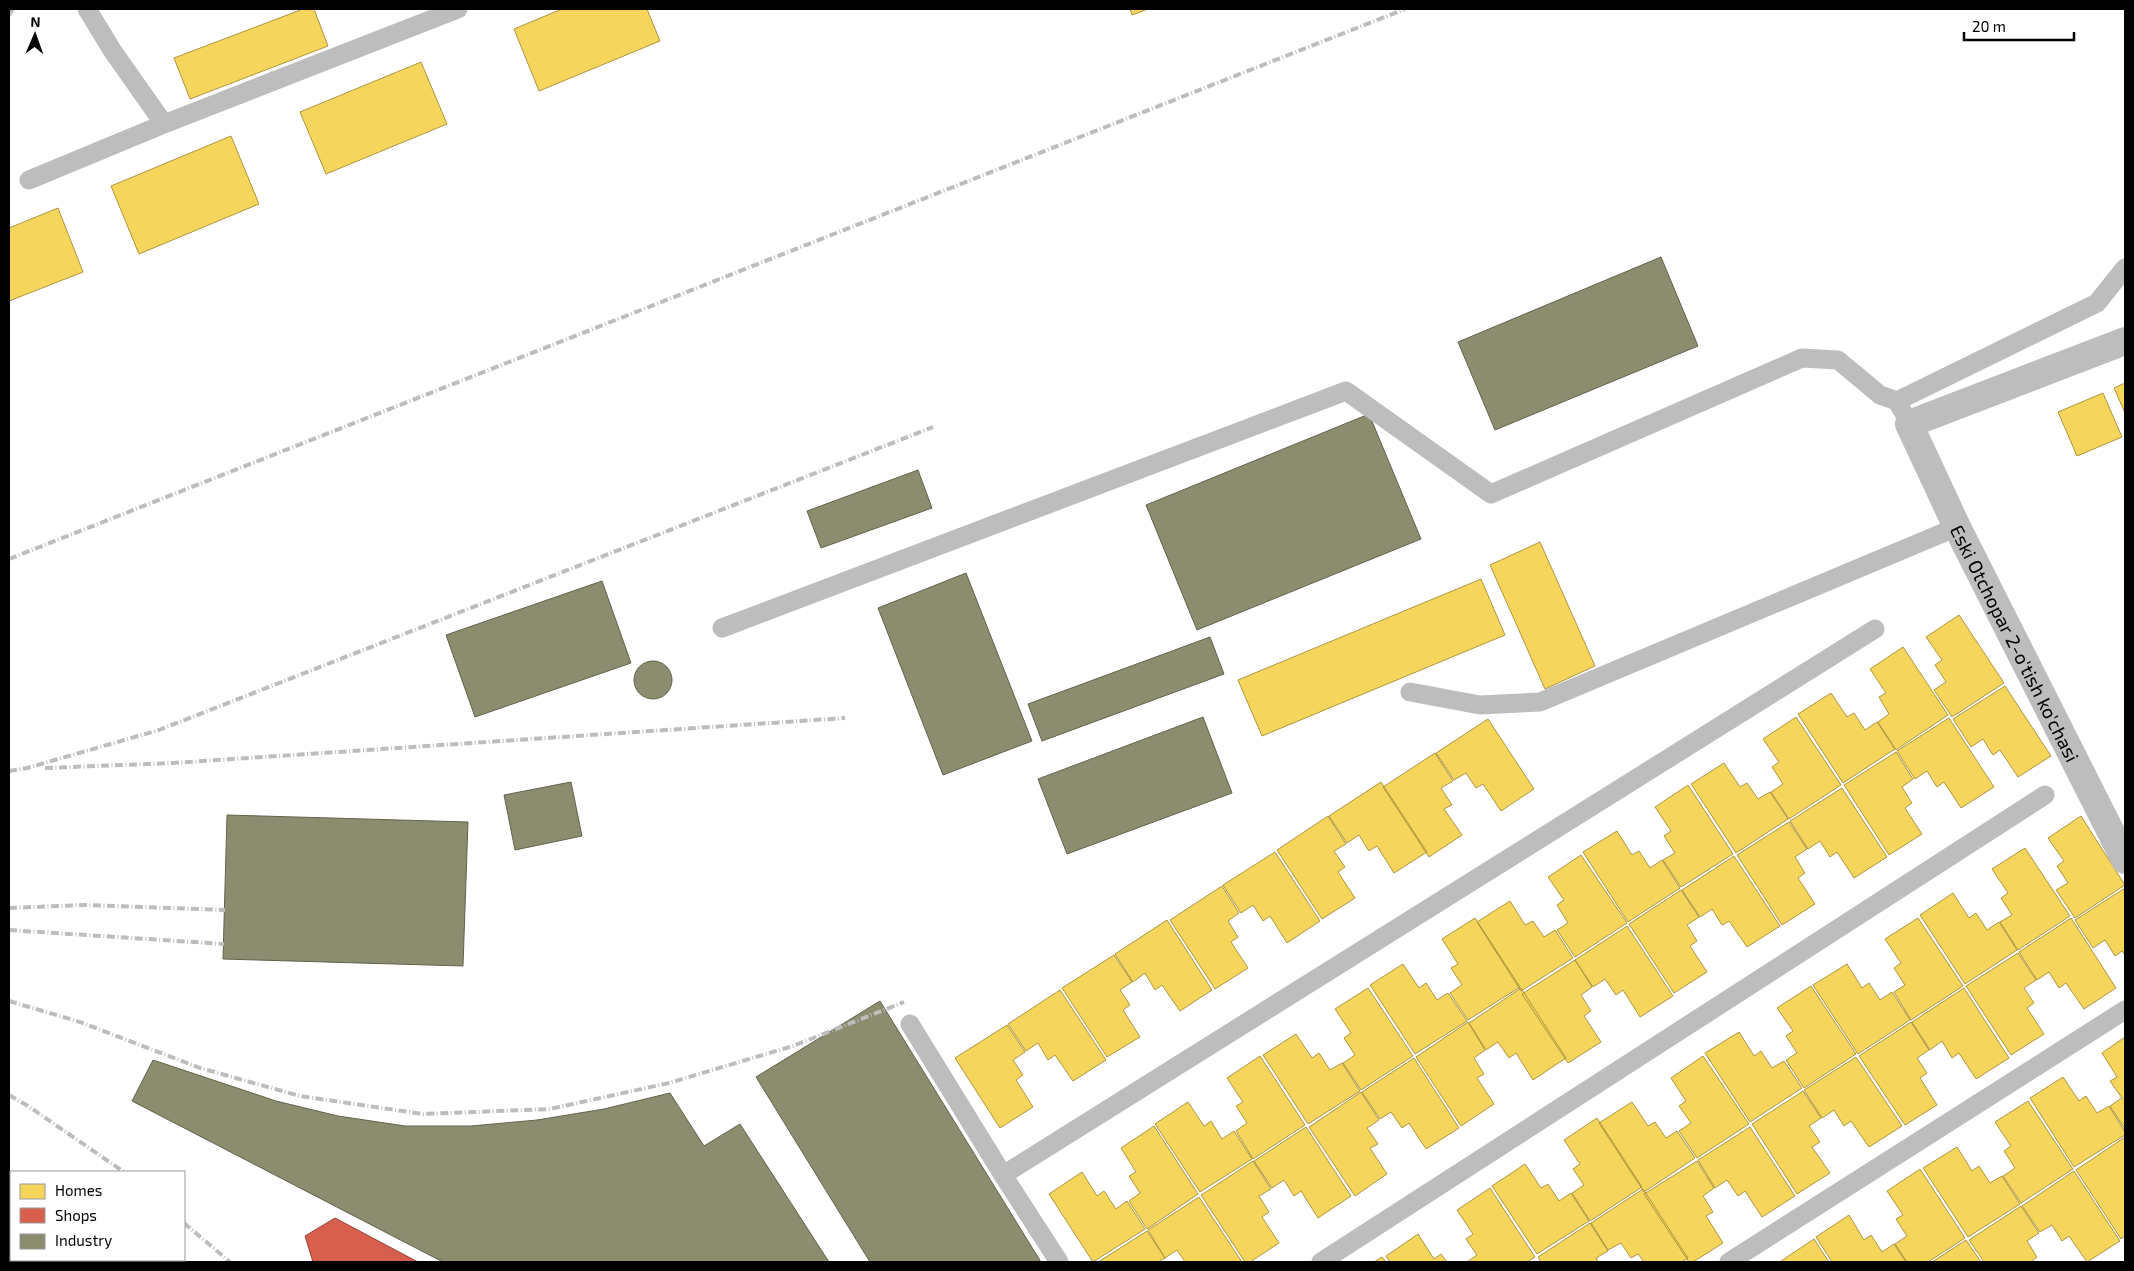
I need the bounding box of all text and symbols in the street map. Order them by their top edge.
north arrow [10,10,60,60]
scale bar [1964,10,2074,42]
text: N [30,13,41,30]
text: 20 m [1972,17,2006,35]
street label: Eski Otchopar 2-o'tish ko'chasi [1946,521,2085,765]
legend [10,1171,185,1261]
text: Homes [55,1181,102,1199]
text: Shops [55,1206,97,1224]
text: Industry [55,1231,112,1249]

